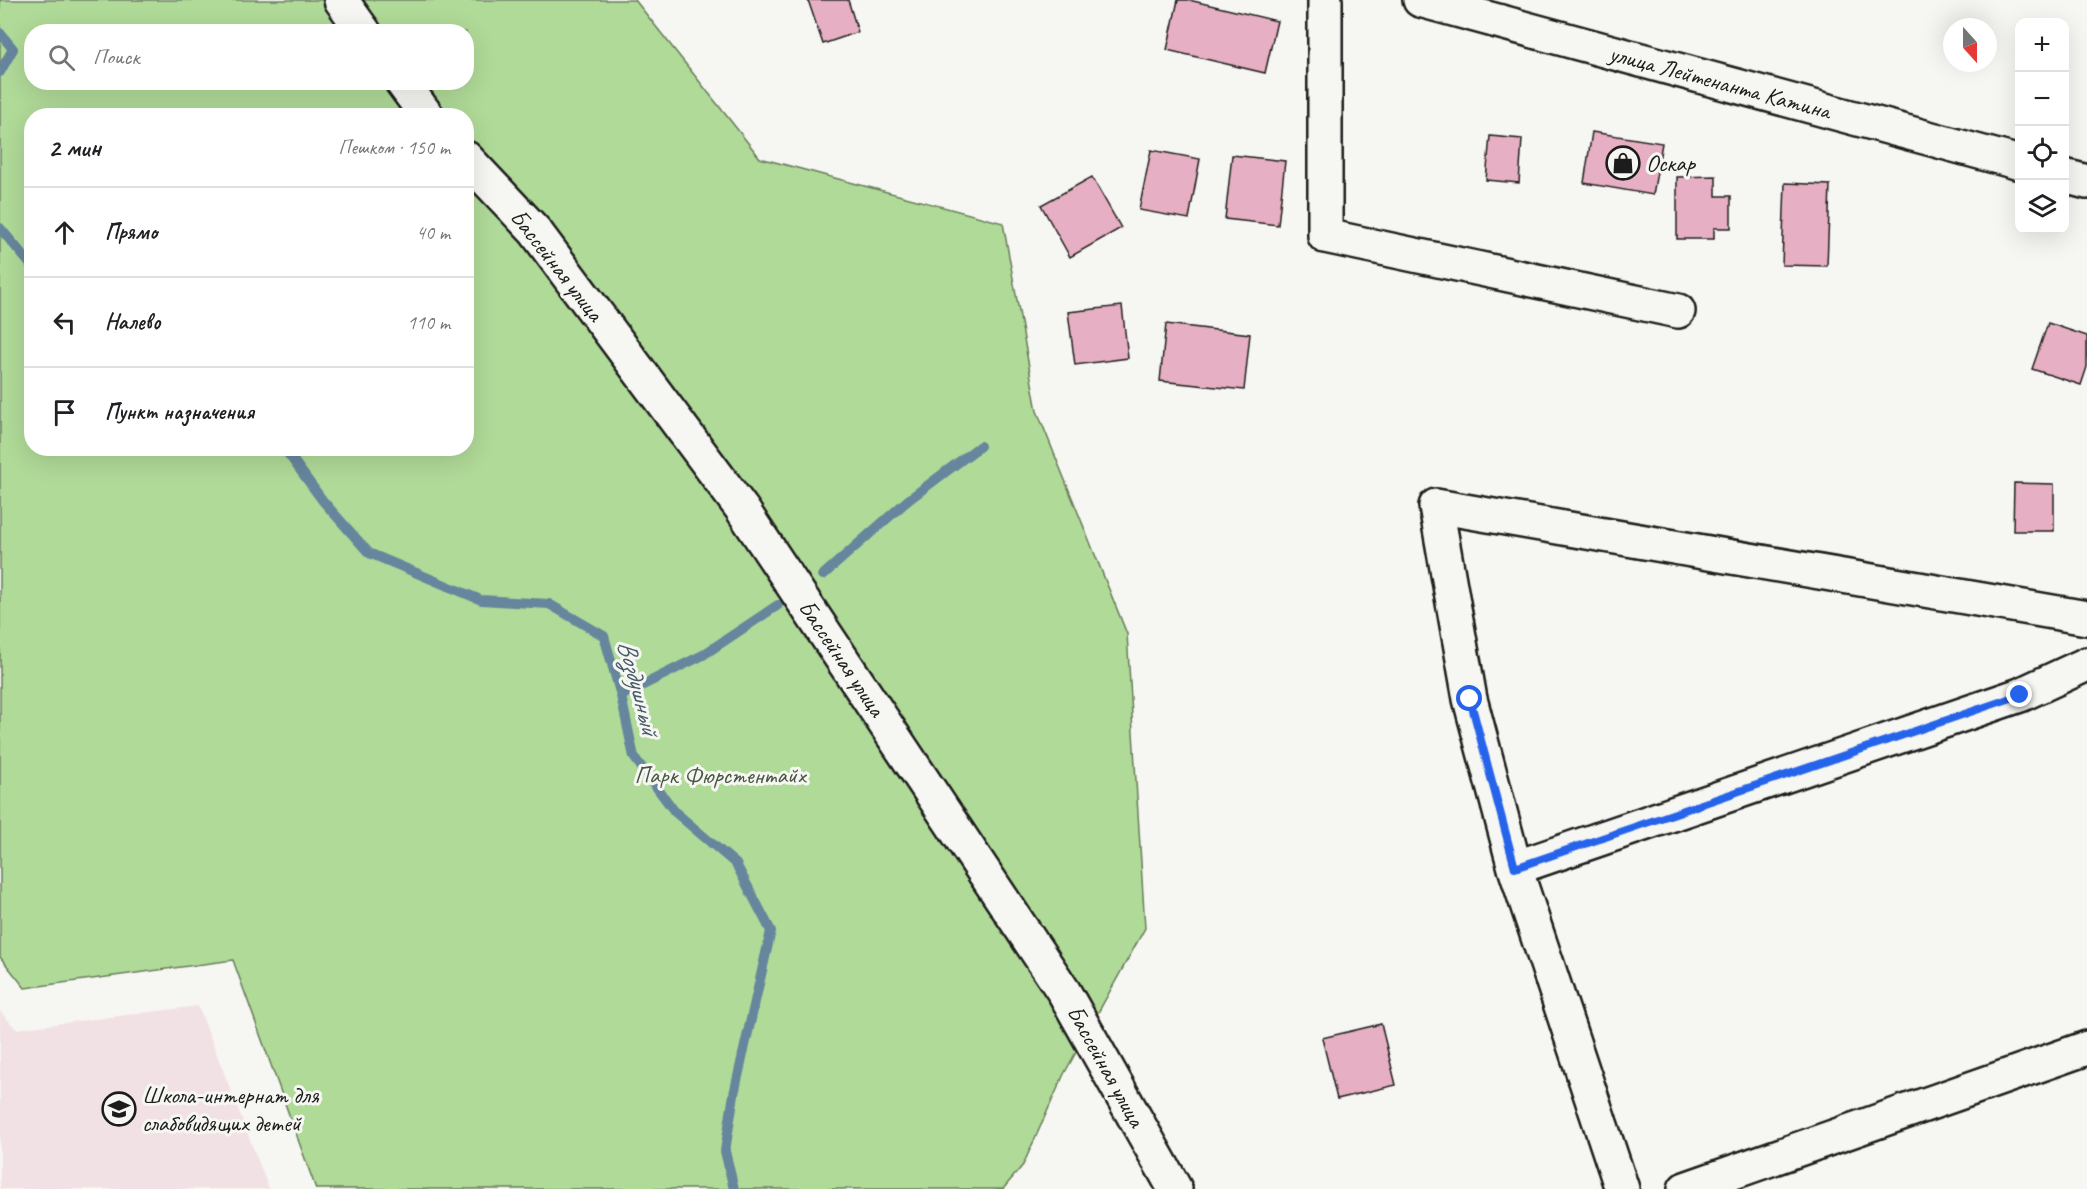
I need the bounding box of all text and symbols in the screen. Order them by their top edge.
north arrow [1943,18,1997,72]
map controls [2015,18,2069,234]
button: + [2015,18,2069,72]
search box [24,24,474,90]
street label: улица Лейтенанта Катина [1604,38,1836,126]
icon: search [45,41,78,74]
text: Поиск [93,43,139,71]
button: − [2015,72,2069,126]
button: locate [2015,126,2069,180]
text: 2 мин [48,131,101,164]
text: Пешком · 150 m [338,135,450,160]
shop icon: Оскар [1605,145,1641,181]
place label: Оскар [1646,148,1697,178]
button: layers [2015,180,2069,234]
street label: Бассейная улица [504,203,611,328]
icon: ahead [48,216,81,249]
text: Прямо [105,218,157,246]
text: 40 m [416,220,450,245]
icon: left [48,306,81,339]
text: Налево [105,308,161,336]
text: 110 m [407,310,450,335]
icon: arrive [48,396,81,429]
text: Пункт назначения [105,398,254,426]
street label: Бассейная улица [792,594,893,723]
water label: Воздушный [610,636,668,743]
route end [2006,681,2032,707]
route start [1456,685,1482,711]
park label: Парк Фюрстентайх [635,760,807,790]
street label: Бассейная улица [1060,1000,1152,1133]
place label: Школа-интернат для слабовидящих детей [142,1080,320,1138]
school or university icon: Школа-интернат для слабовидящих детей [101,1091,137,1127]

